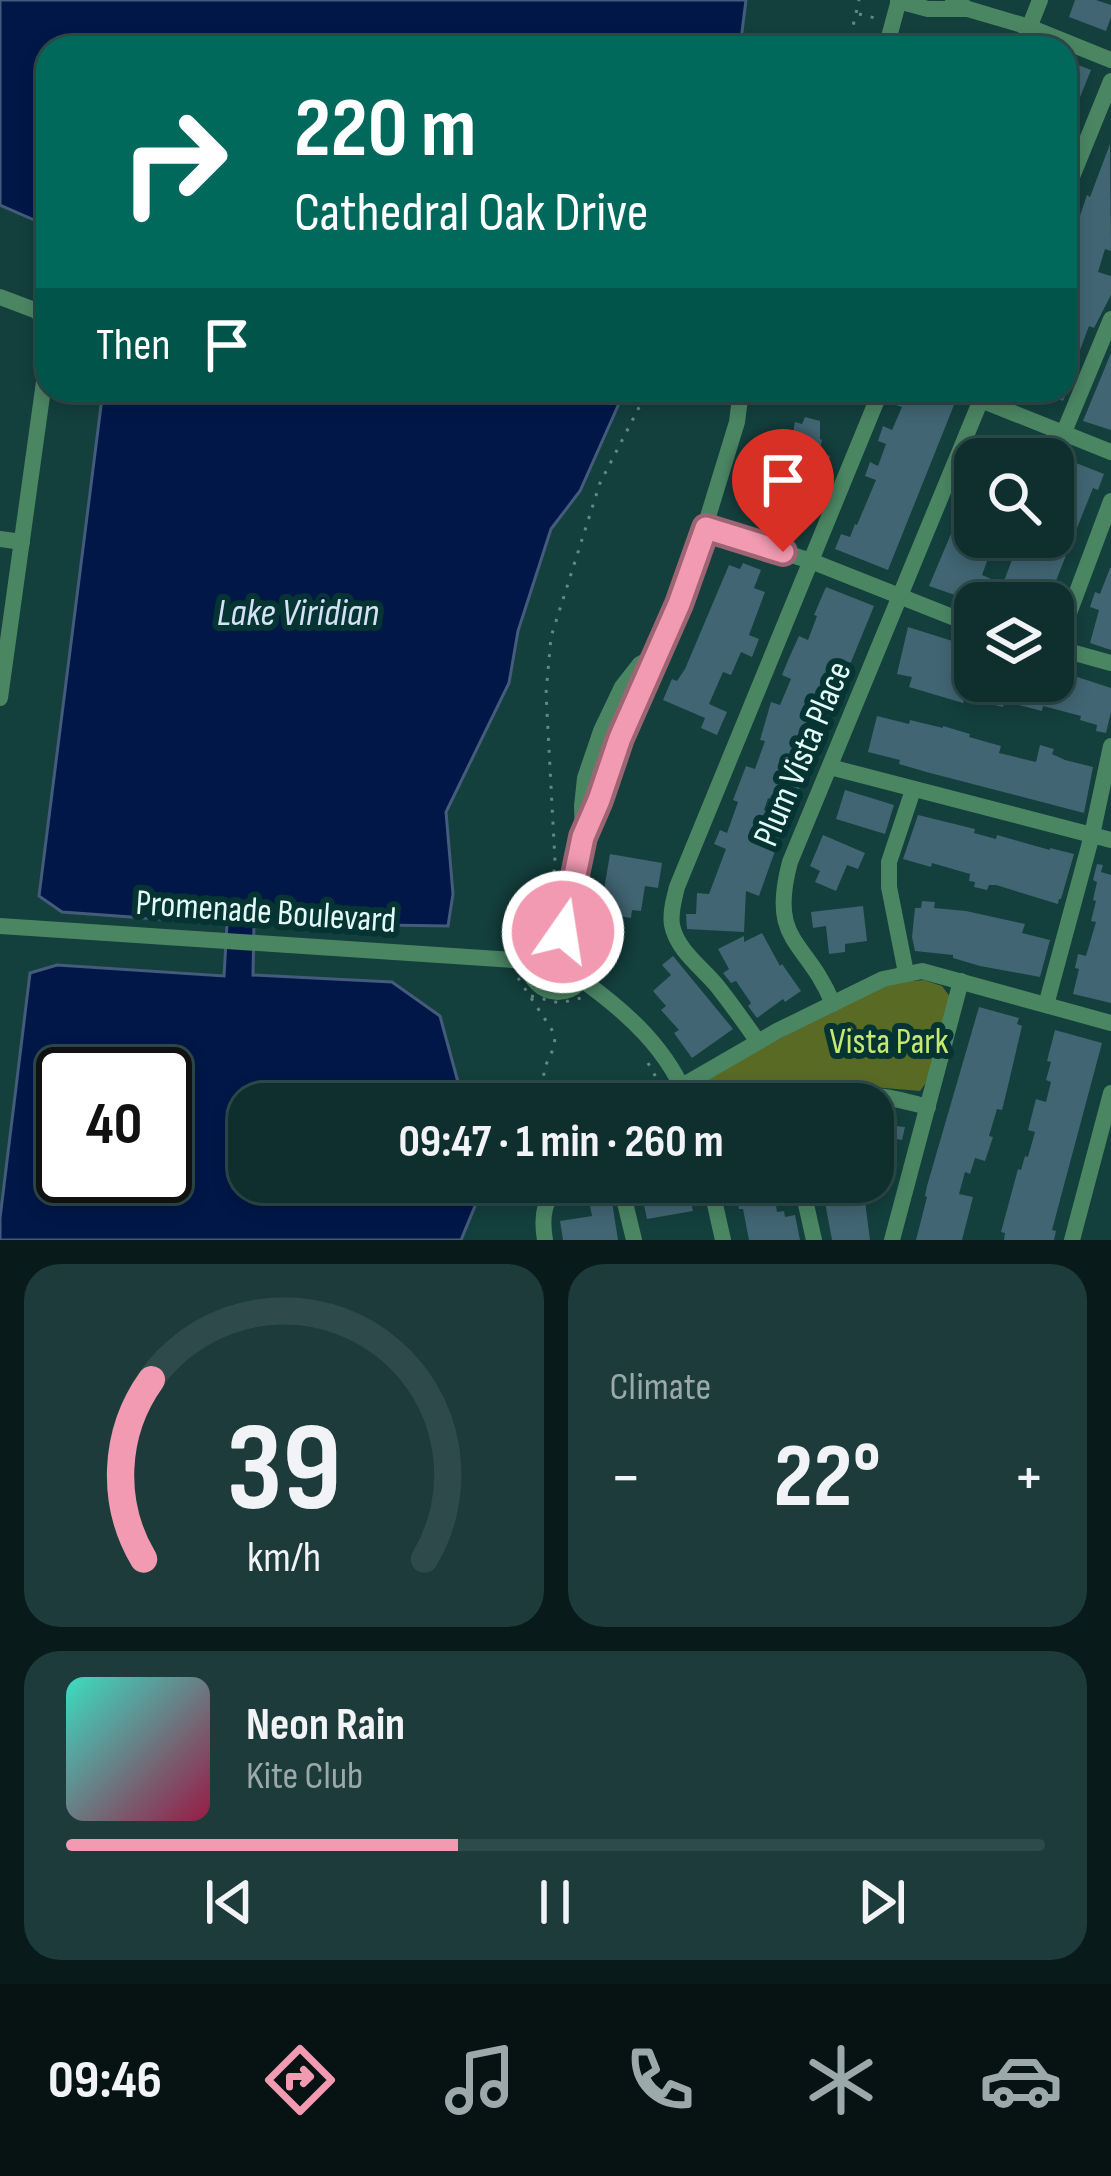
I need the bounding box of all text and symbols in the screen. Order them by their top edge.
text: 220 m [294,79,476,180]
icon: right [96,84,252,240]
text: Cathedral Oak Drive [294,181,648,246]
icon: arrive [194,312,260,378]
text: Then [96,318,170,373]
pin [732,429,834,552]
map controls [954,438,1074,702]
button: search [954,438,1074,558]
icon: arrive [750,447,816,513]
button: layers [954,582,1074,702]
water label: Lake Viridian [217,590,379,637]
street label: Plum Vista Place [745,655,861,853]
position arrow [500,869,626,995]
street label: Promenade Boulevard [134,882,397,943]
park label: Vista Park [830,1021,949,1064]
speed limit sign: 40 [36,1047,192,1203]
text: 09:47 · 1 min · 260 m [398,1115,724,1170]
text: Climate [610,1364,711,1411]
text: 39 [226,1396,341,1545]
text: 22° [774,1424,881,1532]
text: − [610,1439,642,1518]
text: + [1013,1439,1045,1518]
text: km/h [247,1531,321,1583]
text: Neon Rain [246,1698,405,1753]
text: Kite Club [246,1753,363,1800]
icon: previous [196,1869,262,1935]
icon: pause [522,1869,588,1935]
icon: next [849,1869,915,1935]
icon: directions [258,2038,342,2122]
icon: music [438,2038,522,2122]
icon: phone [618,2038,702,2122]
icon: climate [799,2038,883,2122]
icon: car [979,2038,1063,2122]
text: 09:46 [48,2048,162,2113]

